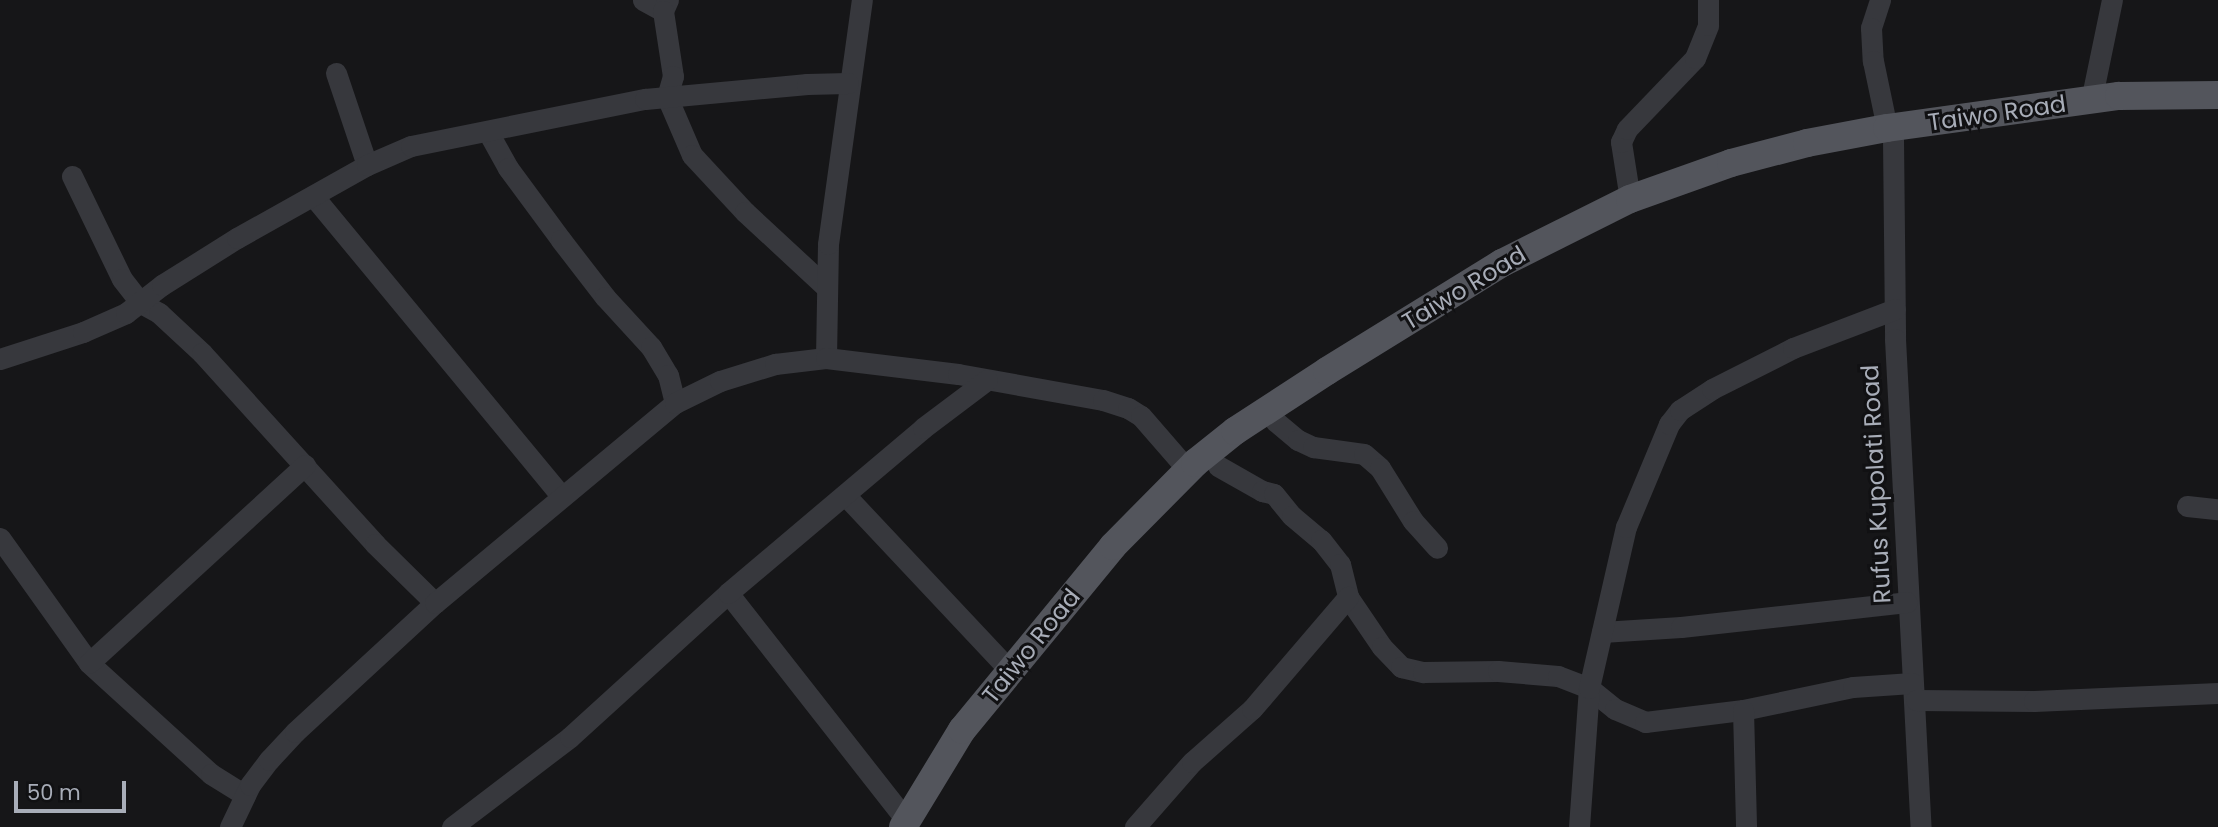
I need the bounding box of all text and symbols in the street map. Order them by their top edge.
street label: Taiwo Road [1926,89,2068,137]
street label: Taiwo Road [1397,240,1531,336]
street label: Rufus Kupolati Road [1855,364,1897,604]
street label: Taiwo Road [976,583,1086,709]
scale bar [18,768,130,812]
text: 50 m [27,778,81,807]

